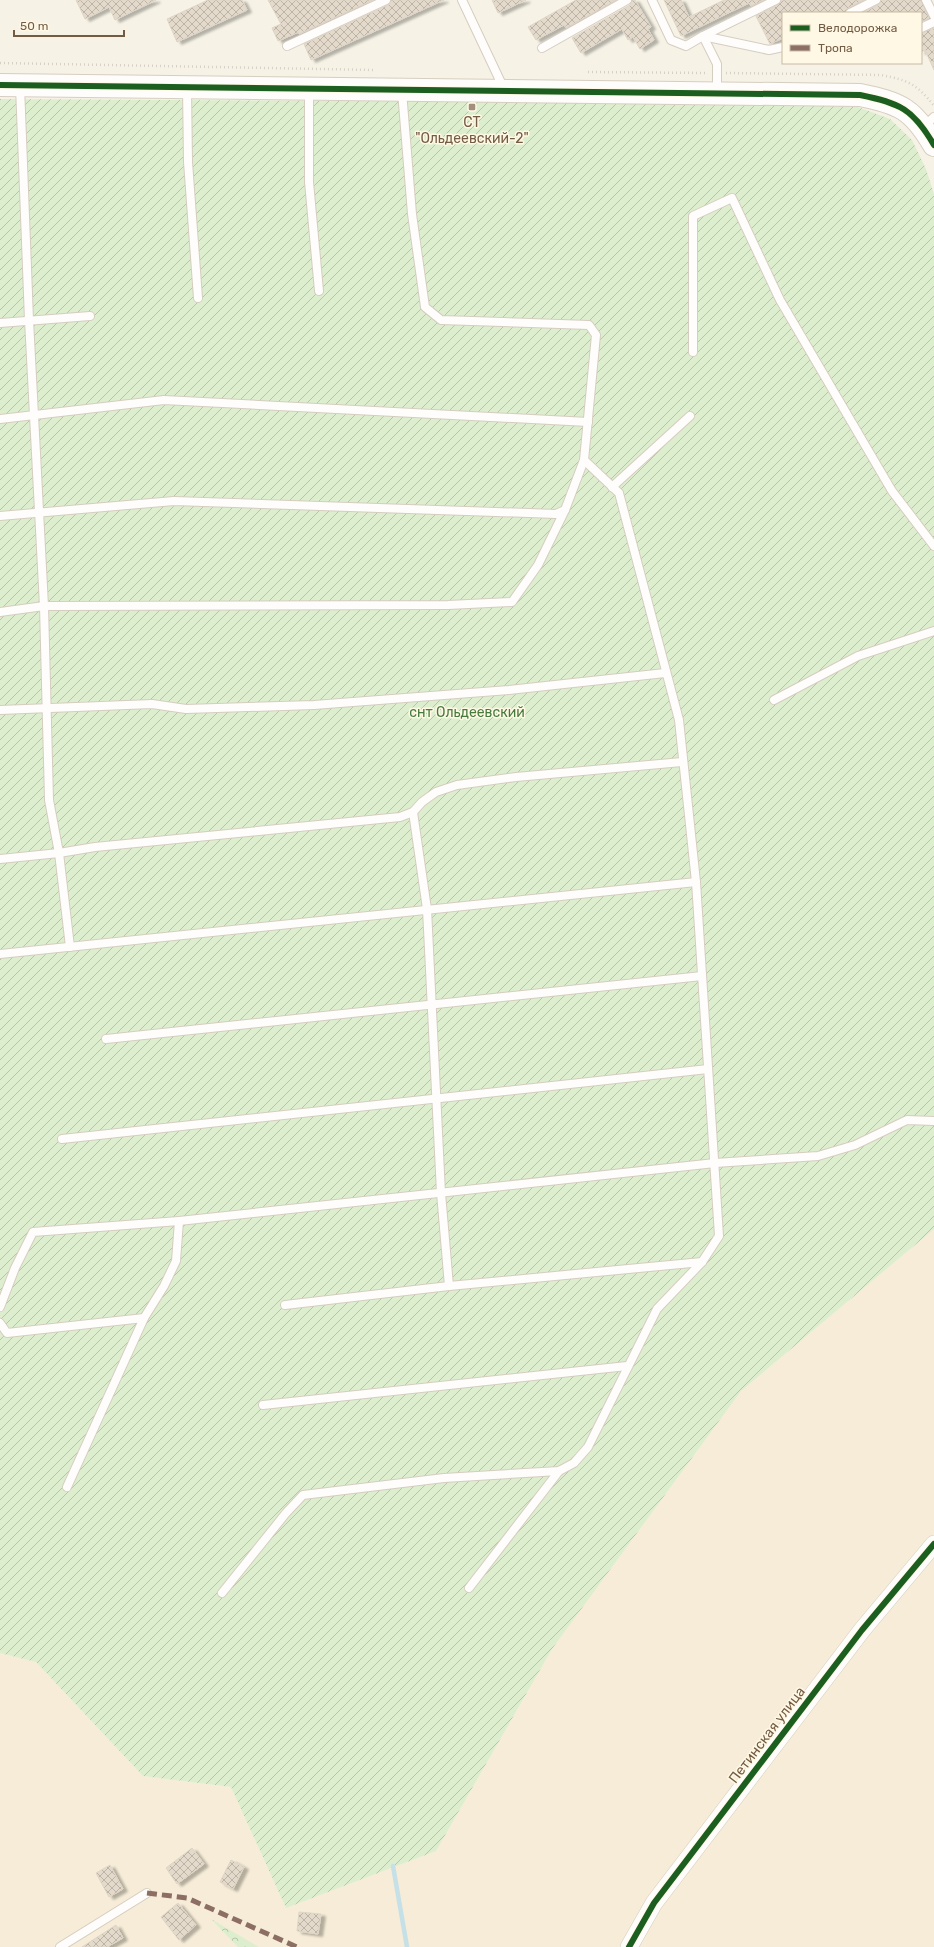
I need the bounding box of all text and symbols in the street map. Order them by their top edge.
scale bar [14,12,124,38]
legend [782,12,922,64]
text: 50 m [20,19,48,33]
text: Велодорожка [818,21,897,35]
text: Тропа [818,41,853,55]
marker: СТ "Ольдеевский-2" [467,102,477,112]
place label: СТ "Ольдеевский-2" [415,114,529,147]
park label: снт Ольдеевский [409,704,525,721]
street label: Петинская улица [725,1683,809,1787]

